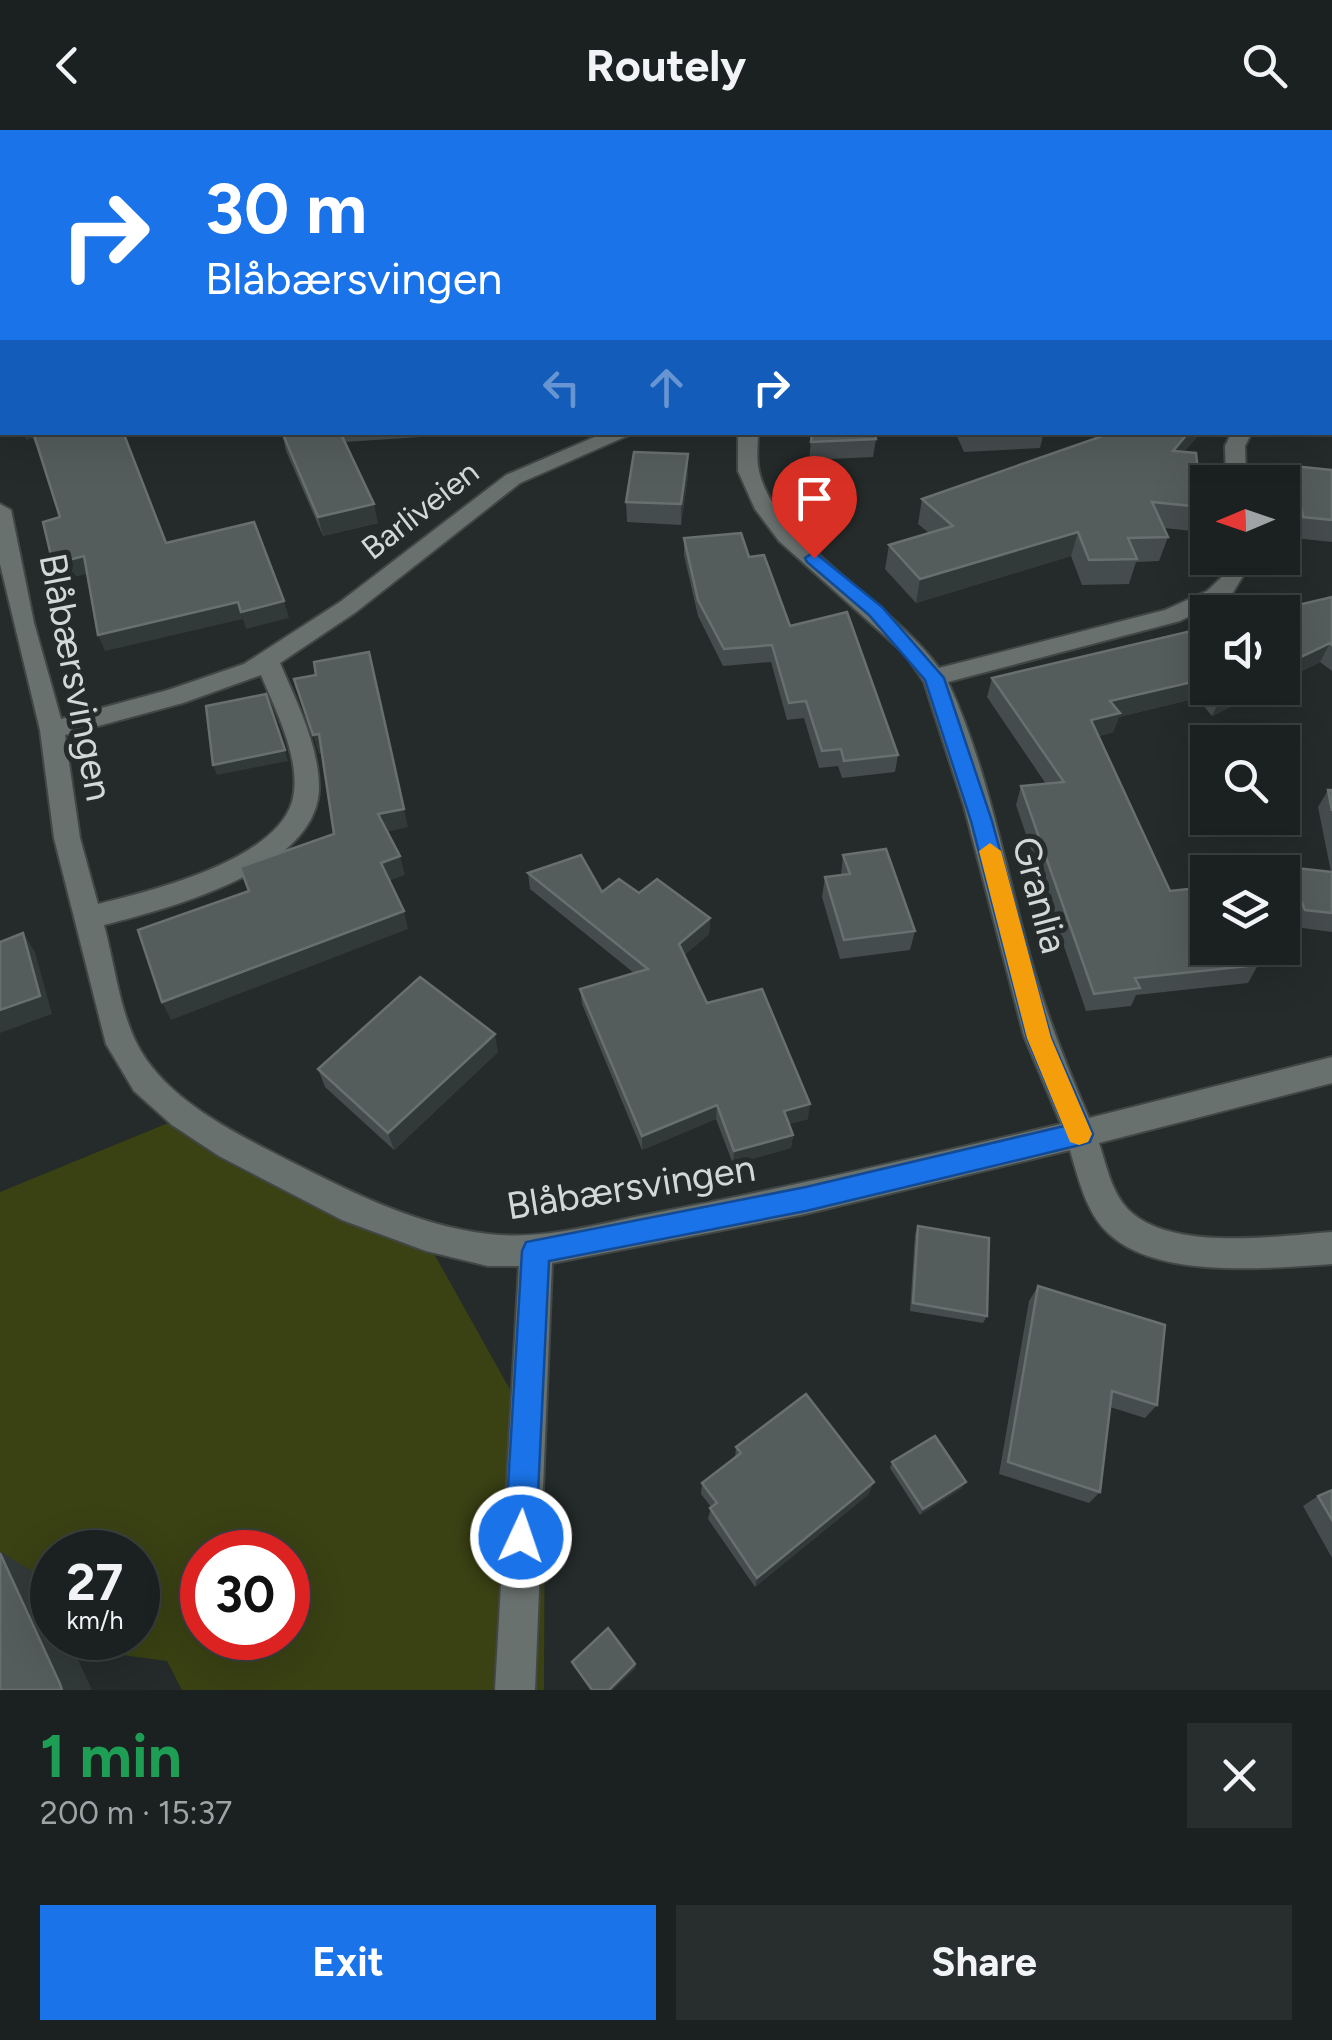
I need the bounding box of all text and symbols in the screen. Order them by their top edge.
icon: back [40,38,95,93]
text: Routely [586,38,746,92]
icon: search [1237,38,1292,93]
text: 30 m [205,166,367,251]
icon: right [40,170,170,300]
text: Blåbærsvingen [205,251,502,305]
icon: left [534,360,589,415]
icon: ahead [639,360,694,415]
icon: right [744,360,799,415]
street label: Barliveien [354,453,486,567]
pin [772,456,857,559]
north arrow [1190,465,1300,575]
map controls [1190,465,1300,965]
icon: arrive [787,471,842,526]
street label: Blåbærsvingen [29,549,123,805]
button: sound [1190,595,1300,705]
button: search [1190,725,1300,835]
street label: Granlia [1002,832,1078,958]
button: layers [1190,855,1300,965]
street label: Blåbærsvingen [503,1145,759,1229]
position arrow [469,1485,573,1589]
speed limit sign: 30 [180,1530,310,1660]
text: 27 [67,1552,123,1613]
text: km/h [66,1605,124,1635]
text: 1 min [40,1720,182,1792]
button: close [1187,1723,1292,1828]
text: 200 m · 15:37 [40,1794,232,1832]
button: Exit [40,1905,656,2020]
button: Share [676,1905,1292,2020]

